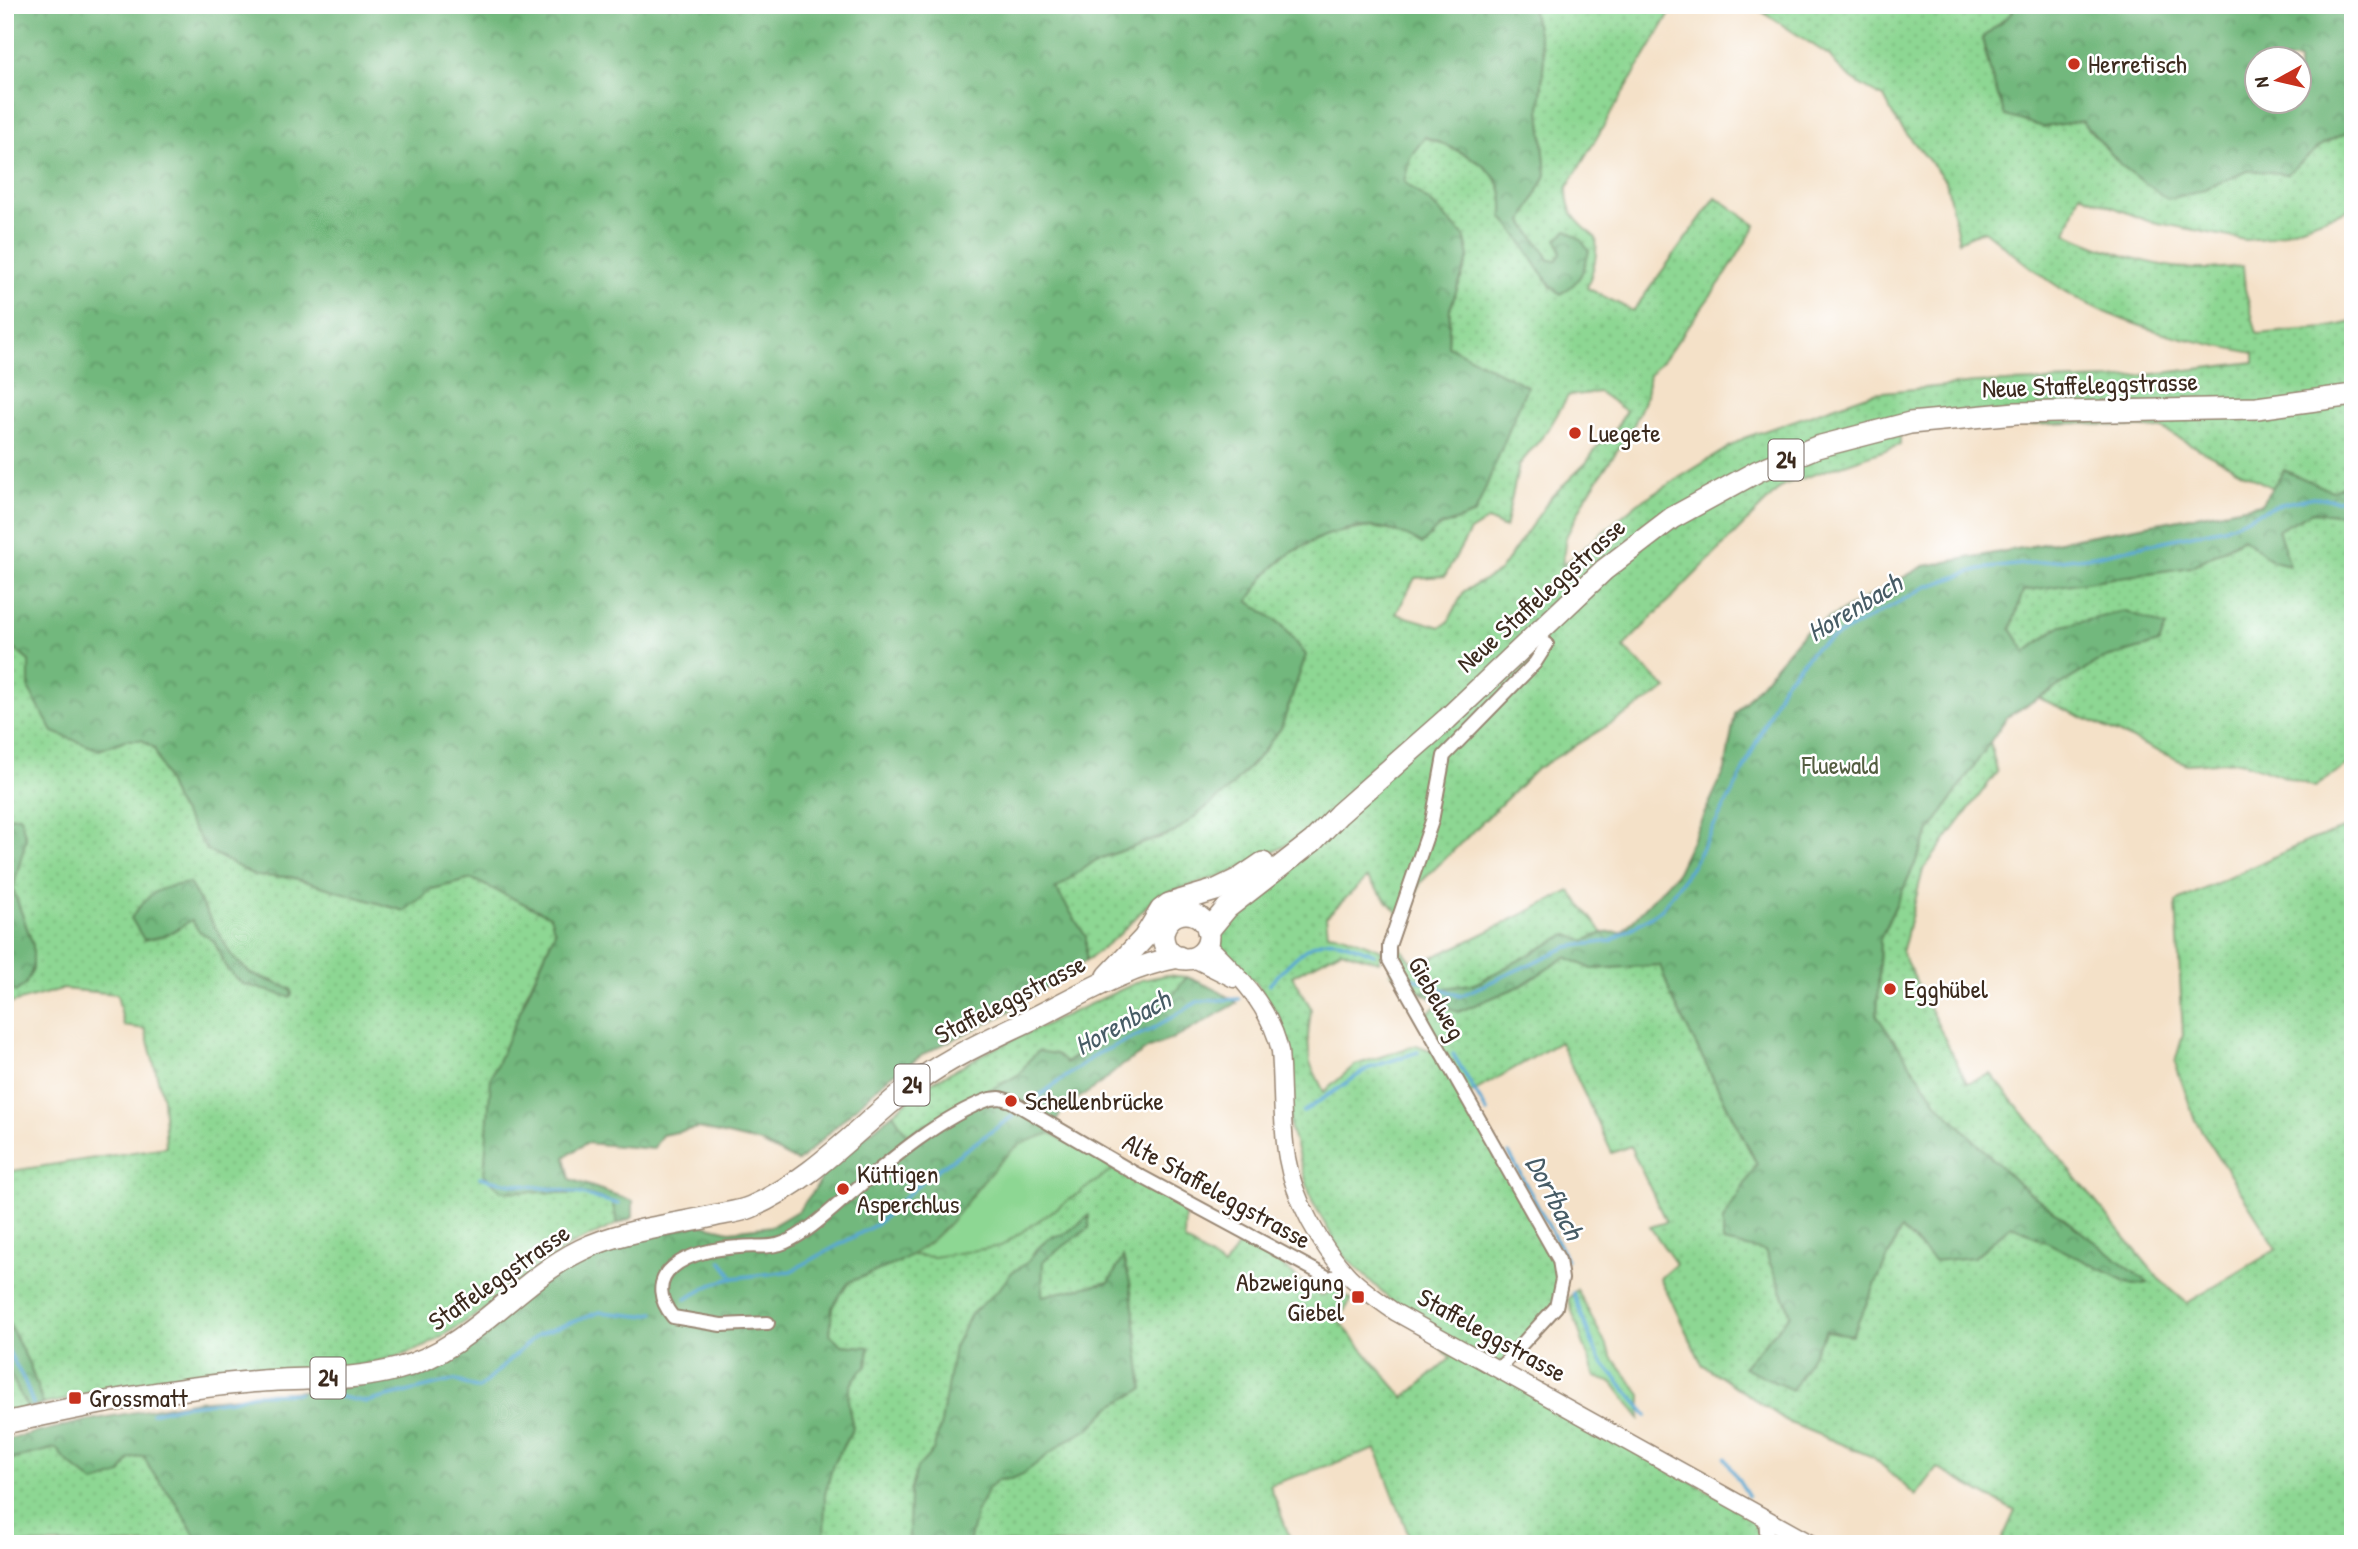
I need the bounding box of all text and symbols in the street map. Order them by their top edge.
place label: Herretisch [2088,46,2187,81]
north arrow [2242,46,2312,116]
marker: Herretisch [2066,56,2082,72]
text: N [2248,76,2275,89]
street label: Neue Staffeleggstrasse [1981,363,2198,406]
place label: Luegete [1589,415,1661,450]
marker: Luegete [1567,425,1583,441]
road number: 24 [1768,439,1803,480]
street label: Neue Staffeleggstrasse [1449,509,1633,680]
water label: Horenbach [1800,563,1910,650]
park label: Fluewald [1801,747,1878,782]
street label: Staffeleggstrasse [928,946,1091,1052]
street label: Giebelweg [1400,950,1475,1046]
place label: Egghübel [1904,971,1988,1006]
water label: Horenbach [1067,979,1179,1064]
marker: Egghübel [1882,981,1898,997]
road number: 24 [894,1064,930,1106]
place label: Schellenbrücke [1025,1083,1164,1118]
marker: Schellenbrücke [1003,1093,1019,1109]
street label: Alte Staffeleggstrasse [1117,1124,1318,1257]
water label: Dorfbach [1517,1148,1594,1248]
place label: Küttigen Asperchlus [857,1156,960,1221]
marker: Küttigen Asperchlus [835,1181,851,1197]
street label: Staffeleggstrasse [421,1215,576,1338]
place label: Abzweigung Giebel [1236,1264,1344,1329]
street label: Staffeleggstrasse [1412,1279,1573,1390]
marker: Abzweigung Giebel [1350,1289,1366,1305]
road number: 24 [310,1358,346,1398]
place label: Grossmatt [89,1380,189,1415]
marker: Grossmatt [67,1390,83,1406]

